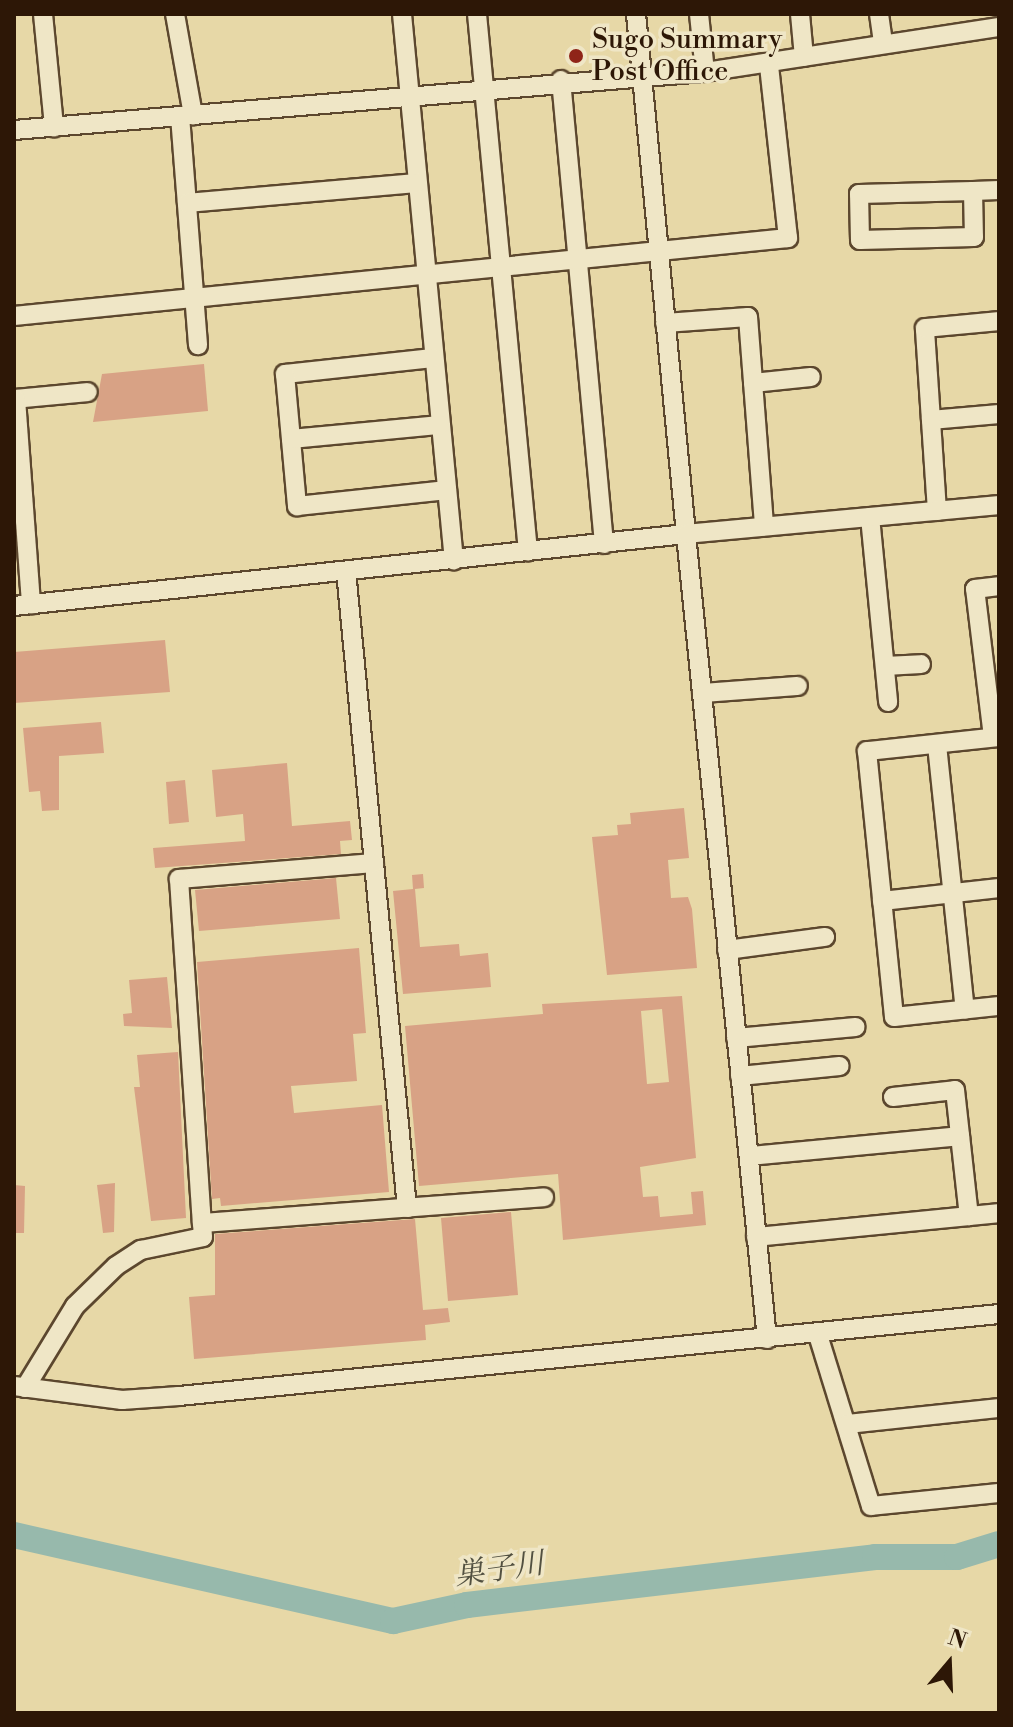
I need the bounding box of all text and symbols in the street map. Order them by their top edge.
place label: Sugo Summary Post Office [592,23,782,89]
marker: Sugo Summary Post Office [567,47,585,65]
water label: 巣子川 [452,1546,546,1594]
north arrow [909,1623,989,1703]
text: N [944,1624,970,1655]

